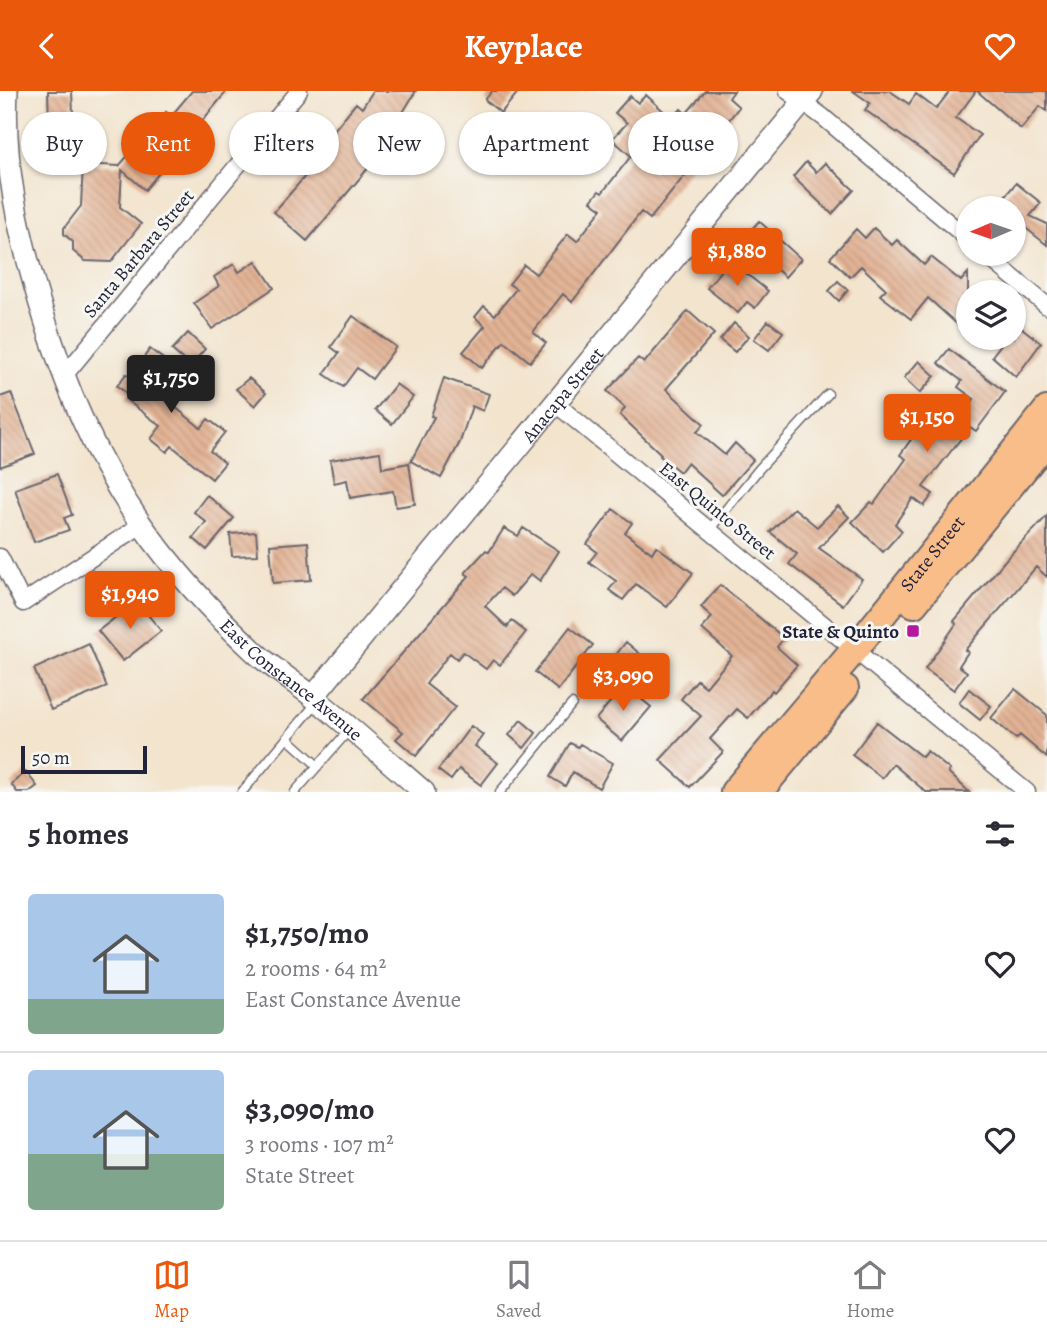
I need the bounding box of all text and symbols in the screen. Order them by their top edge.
text: Keyplace [464,24,583,68]
icon: back [28,27,66,65]
icon: heart [981,27,1019,65]
chip: Buy [21,112,107,175]
chip: Rent [121,112,215,175]
chip: Filters [229,112,339,175]
chip: New [353,112,445,175]
chip: Apartment [459,112,614,175]
chip: House [628,112,738,175]
street label: Santa Barbara Street [77,184,200,323]
north arrow [956,196,1026,266]
map controls [956,196,1026,350]
pin: $1,880 [680,229,794,288]
text: $1,880 [708,235,766,266]
button: layers [956,280,1026,350]
street label: Anacapa Street [515,342,610,449]
pin: $1,750 [114,355,228,415]
text: $1,750 [143,362,199,393]
pin: $1,150 [870,395,984,454]
text: $1,150 [900,401,954,432]
street label: East Quinto Street [654,456,781,566]
street label: State Street [894,511,971,597]
pin: $1,940 [73,571,187,631]
text: $1,940 [101,578,159,609]
street label: East Constance Avenue [214,613,368,747]
place label: State & Quinto [782,619,899,645]
marker: State & Quinto [905,623,921,639]
pin: $3,090 [566,653,680,713]
text: $3,090 [593,660,653,691]
scale bar [21,743,147,775]
text: 50 m [32,745,70,771]
text: 5 homes [28,814,129,854]
icon: filters [981,815,1019,853]
text: $1,750/mo [245,913,369,953]
icon: home [84,922,168,1006]
icon: heart [981,945,1019,983]
text: 2 rooms · 64 m² [245,953,386,984]
text: East Constance Avenue [245,984,461,1015]
text: $3,090/mo [245,1089,375,1129]
icon: home [84,1098,168,1182]
icon: heart [981,1121,1019,1159]
text: 3 rooms · 107 m² [245,1129,394,1160]
text: State Street [245,1160,355,1191]
tab: Map [153,1256,191,1324]
tab: Saved [496,1256,541,1324]
tab: Home [847,1256,894,1324]

